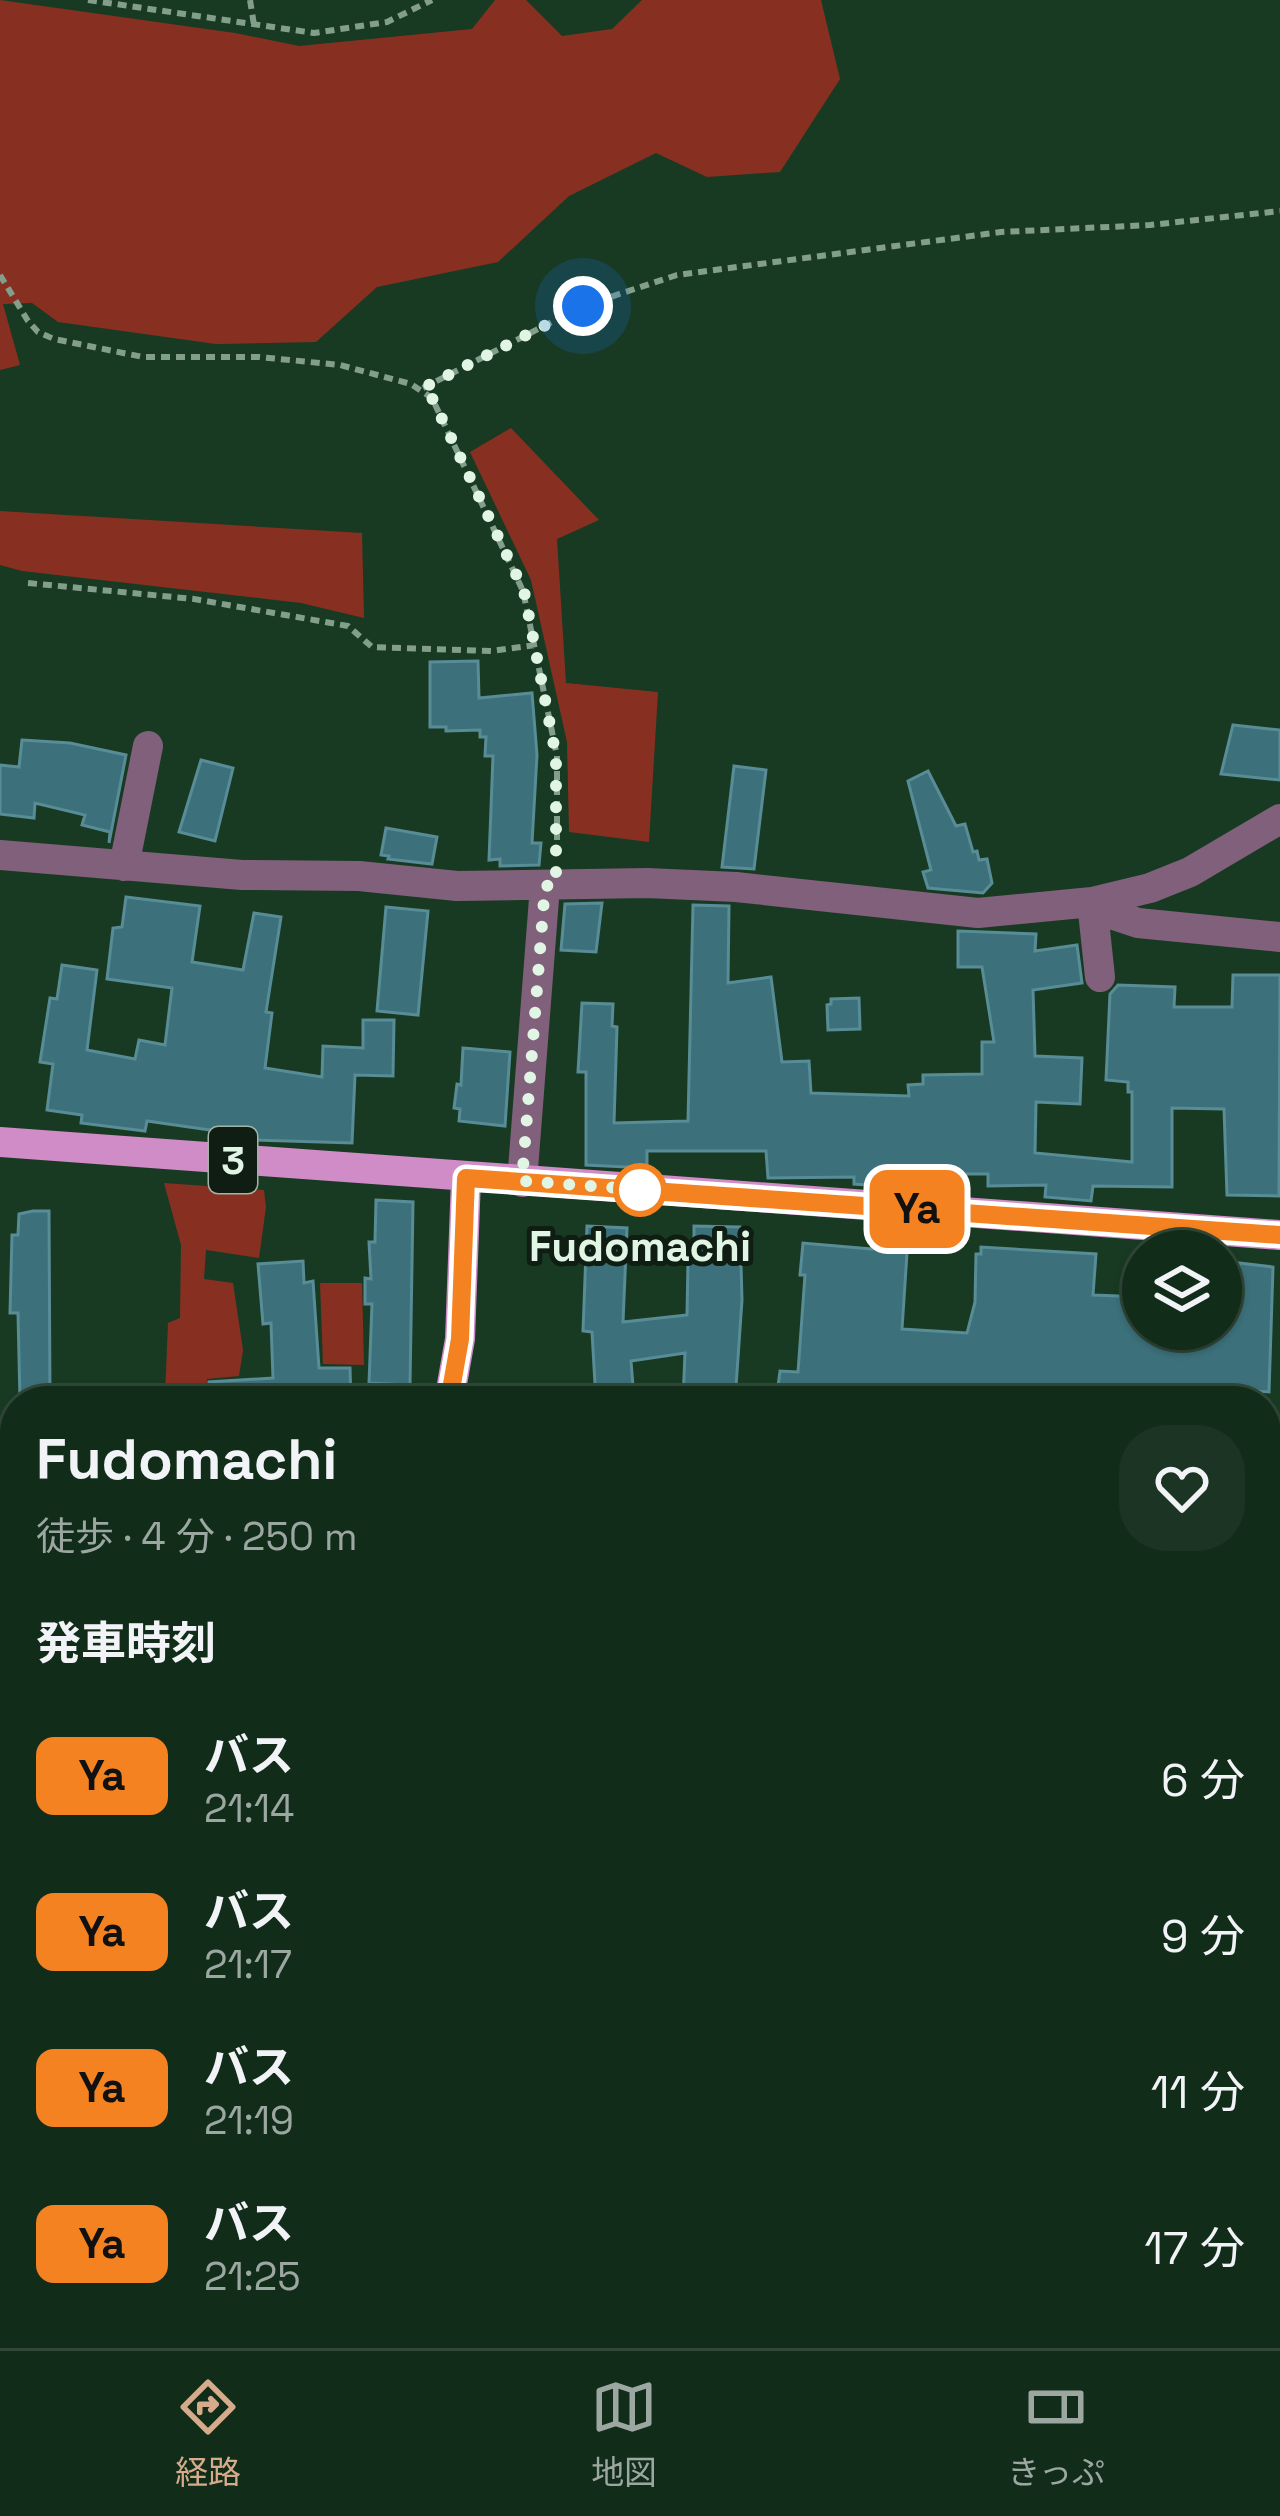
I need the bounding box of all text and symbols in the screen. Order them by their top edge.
your location [553,276,613,336]
road number: 3 [209,1127,257,1193]
marker: Fudomachi [615,1165,665,1215]
line badge: Ya [863,1170,971,1248]
text: Ya [894,1182,940,1235]
place label: Fudomachi [529,1220,751,1273]
map controls [1122,1230,1242,1350]
button: layers [1122,1230,1242,1350]
text: Fudomachi [36,1423,338,1496]
button: heart [1119,1425,1245,1551]
text: 徒歩 · 4 分 · 250 m [36,1512,358,1561]
text: 発車時刻 [36,1615,216,1672]
text: バス [204,1727,294,1784]
text: Ya [79,1749,125,1802]
text: 6 分 [1161,1752,1245,1809]
text: 21:14 [204,1784,294,1833]
text: バス [204,1883,294,1940]
text: Ya [79,1905,125,1958]
text: 9 分 [1161,1908,1245,1965]
text: 21:17 [204,1940,292,1989]
text: バス [204,2039,294,2096]
text: Ya [79,2061,125,2114]
text: 11 分 [1151,2064,1245,2121]
text: 21:19 [204,2096,294,2145]
text: バス [204,2195,294,2252]
text: Ya [79,2217,125,2270]
text: 17 分 [1144,2220,1245,2277]
text: 21:25 [204,2252,301,2301]
tab: 経路 [175,2374,241,2494]
tab: 地図 [591,2374,657,2494]
tab: きっぷ [1007,2374,1105,2494]

